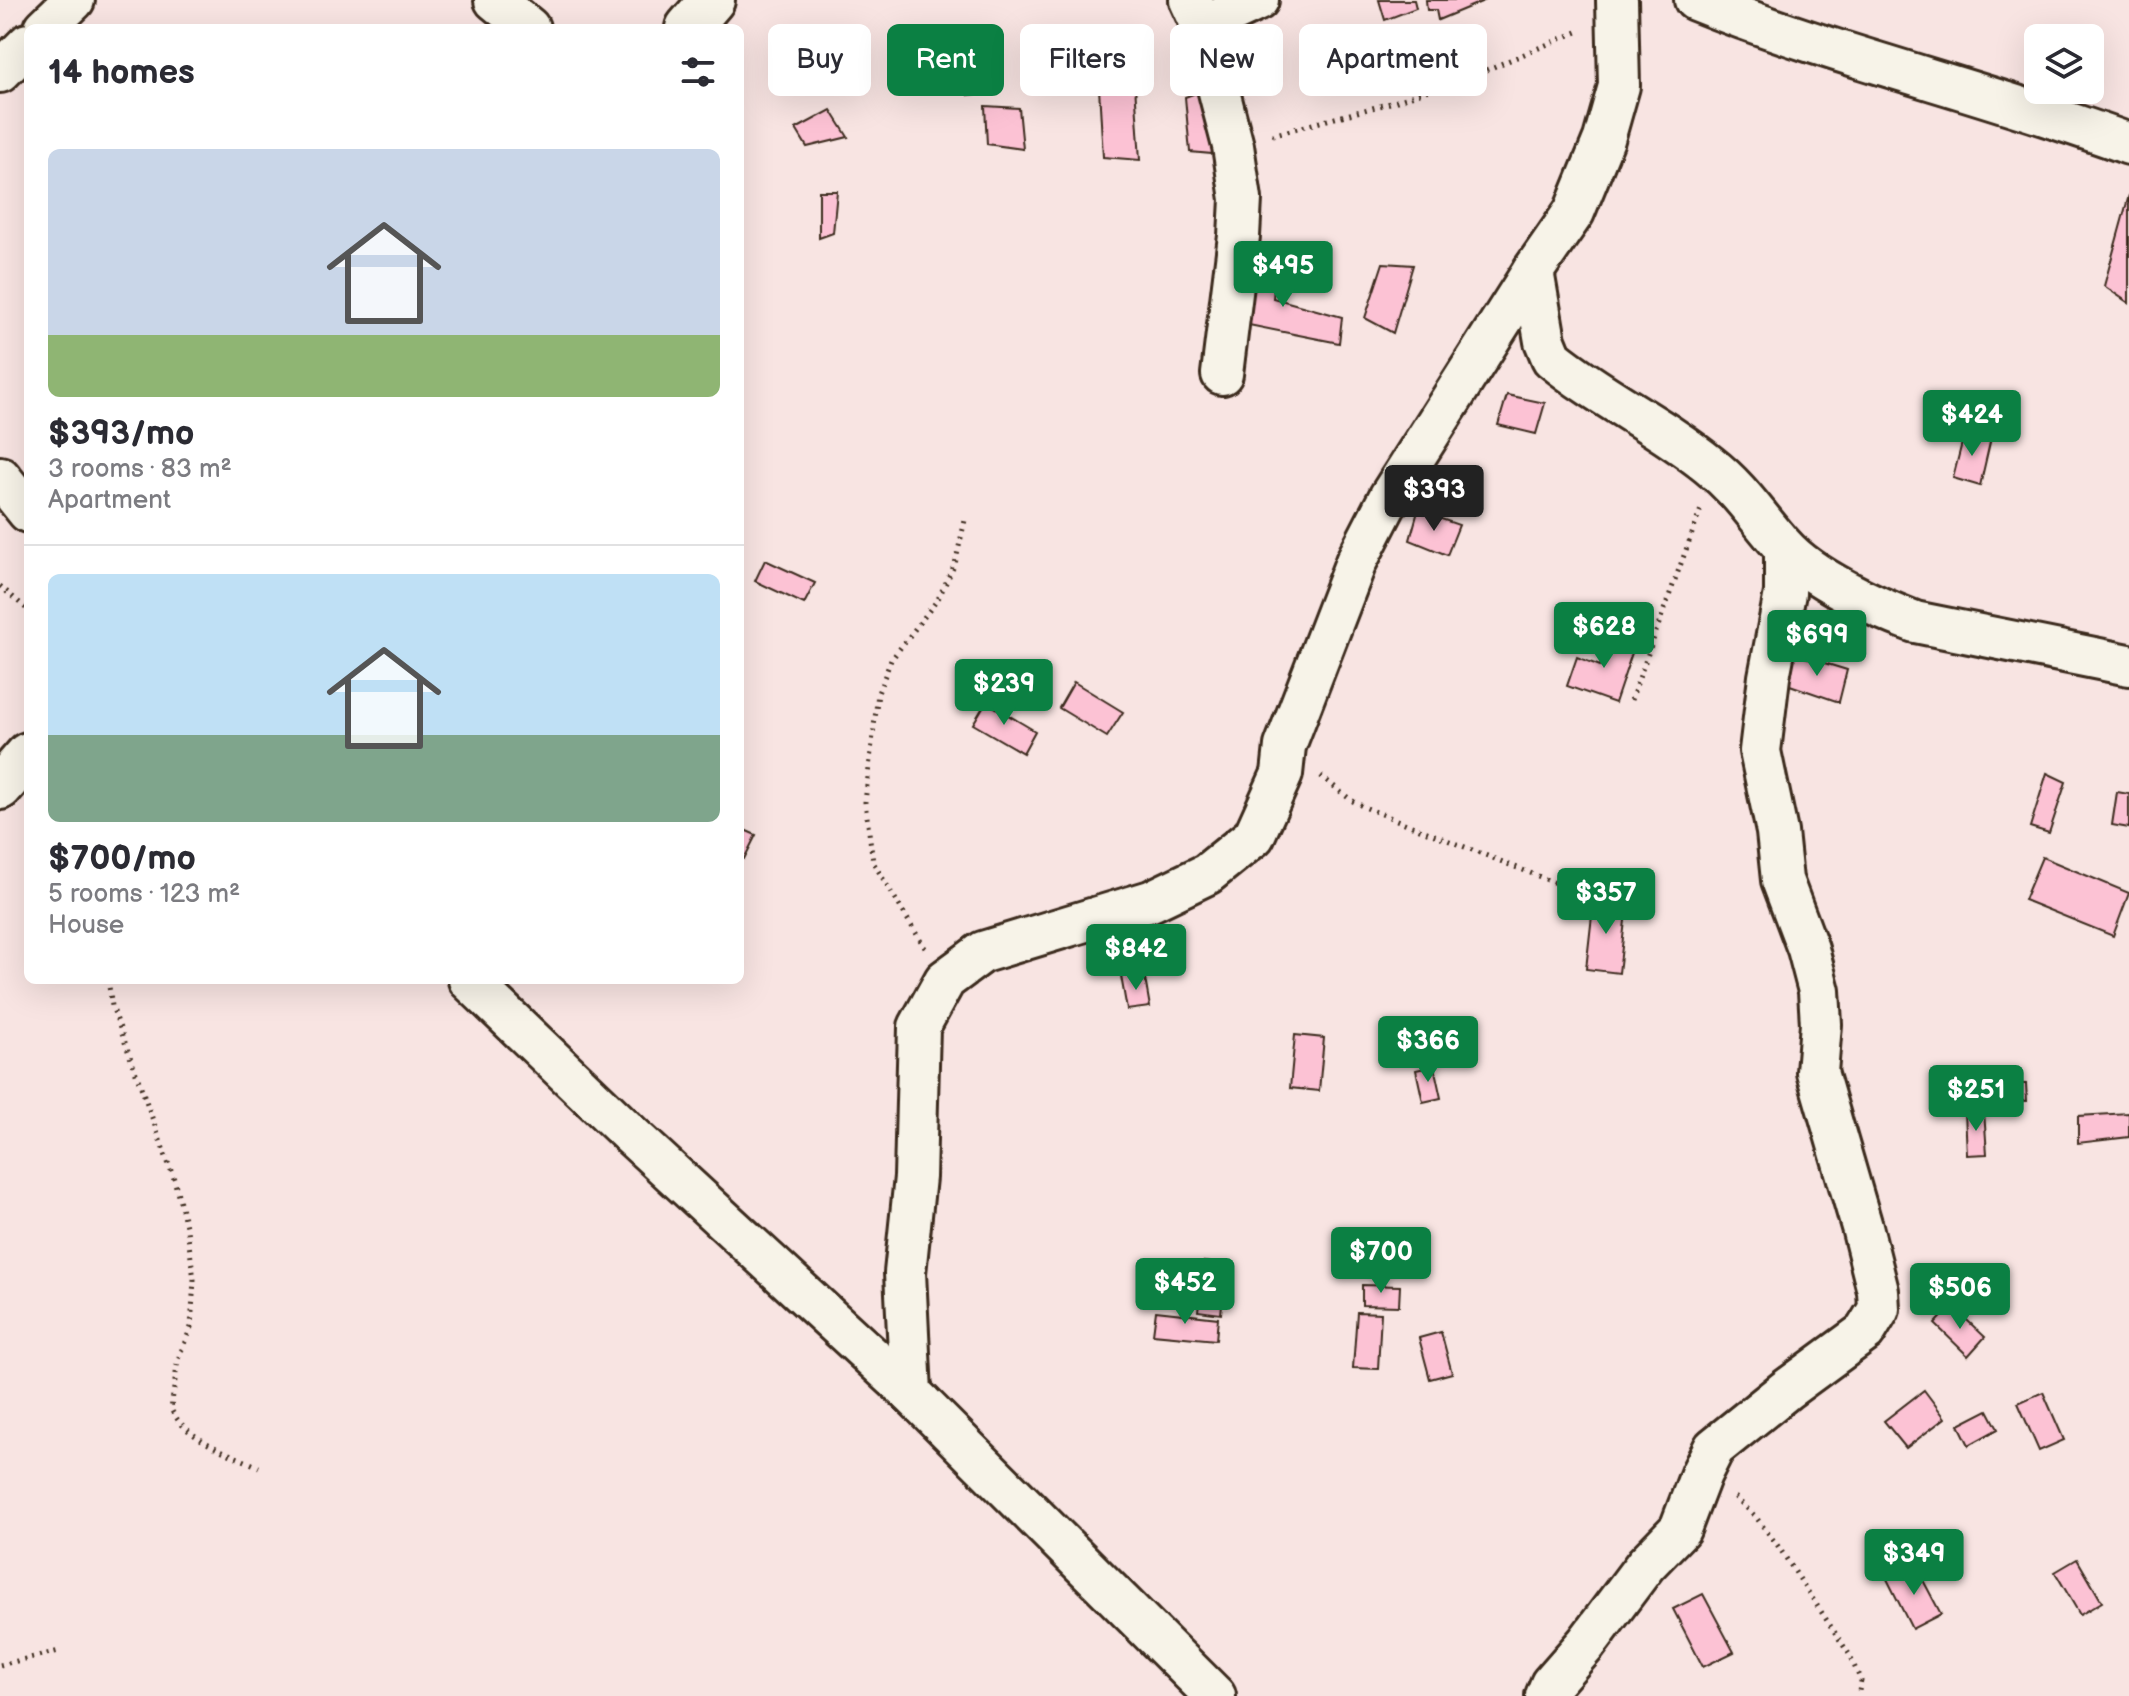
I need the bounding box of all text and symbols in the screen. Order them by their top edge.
chip: Buy [768,24,871,96]
chip: Rent [887,24,1004,96]
chip: Filters [1020,24,1154,96]
chip: New [1170,24,1283,96]
chip: Apartment [1299,24,1487,96]
map controls [2024,24,2104,104]
button: layers [2024,24,2104,104]
icon: filters [676,50,720,94]
text: 14 homes [48,52,195,93]
icon: home [312,201,456,345]
pin: $495 [1236,241,1330,309]
text: $495 [1252,251,1314,282]
pin: $424 [1925,390,2019,458]
text: $424 [1941,400,2003,431]
text: $393/mo [48,413,194,454]
text: 3 rooms · 83 m² [48,454,232,485]
pin: $393 [1387,465,1481,533]
text: $393 [1403,475,1465,506]
text: Apartment [48,485,171,516]
pin: $628 [1557,602,1651,670]
pin: $699 [1770,610,1864,678]
text: $628 [1572,612,1636,643]
text: $699 [1785,620,1849,651]
icon: home [312,626,456,770]
pin: $239 [957,659,1051,727]
text: $239 [973,669,1035,700]
text: $700/mo [48,838,196,879]
pin: $357 [1559,868,1653,936]
text: $357 [1575,878,1637,909]
text: 5 rooms · 123 m² [48,879,240,910]
text: House [48,910,124,941]
pin: $842 [1089,924,1183,992]
text: $842 [1104,934,1168,965]
pin: $366 [1381,1016,1475,1084]
text: $366 [1396,1026,1460,1057]
pin: $251 [1929,1065,2023,1133]
text: $251 [1947,1075,2005,1106]
pin: $700 [1334,1227,1428,1295]
text: $700 [1349,1237,1413,1268]
pin: $452 [1138,1258,1232,1326]
pin: $506 [1913,1263,2007,1331]
text: $452 [1153,1268,1217,1299]
text: $506 [1928,1273,1992,1304]
pin: $349 [1867,1529,1961,1597]
text: $349 [1883,1539,1945,1570]

